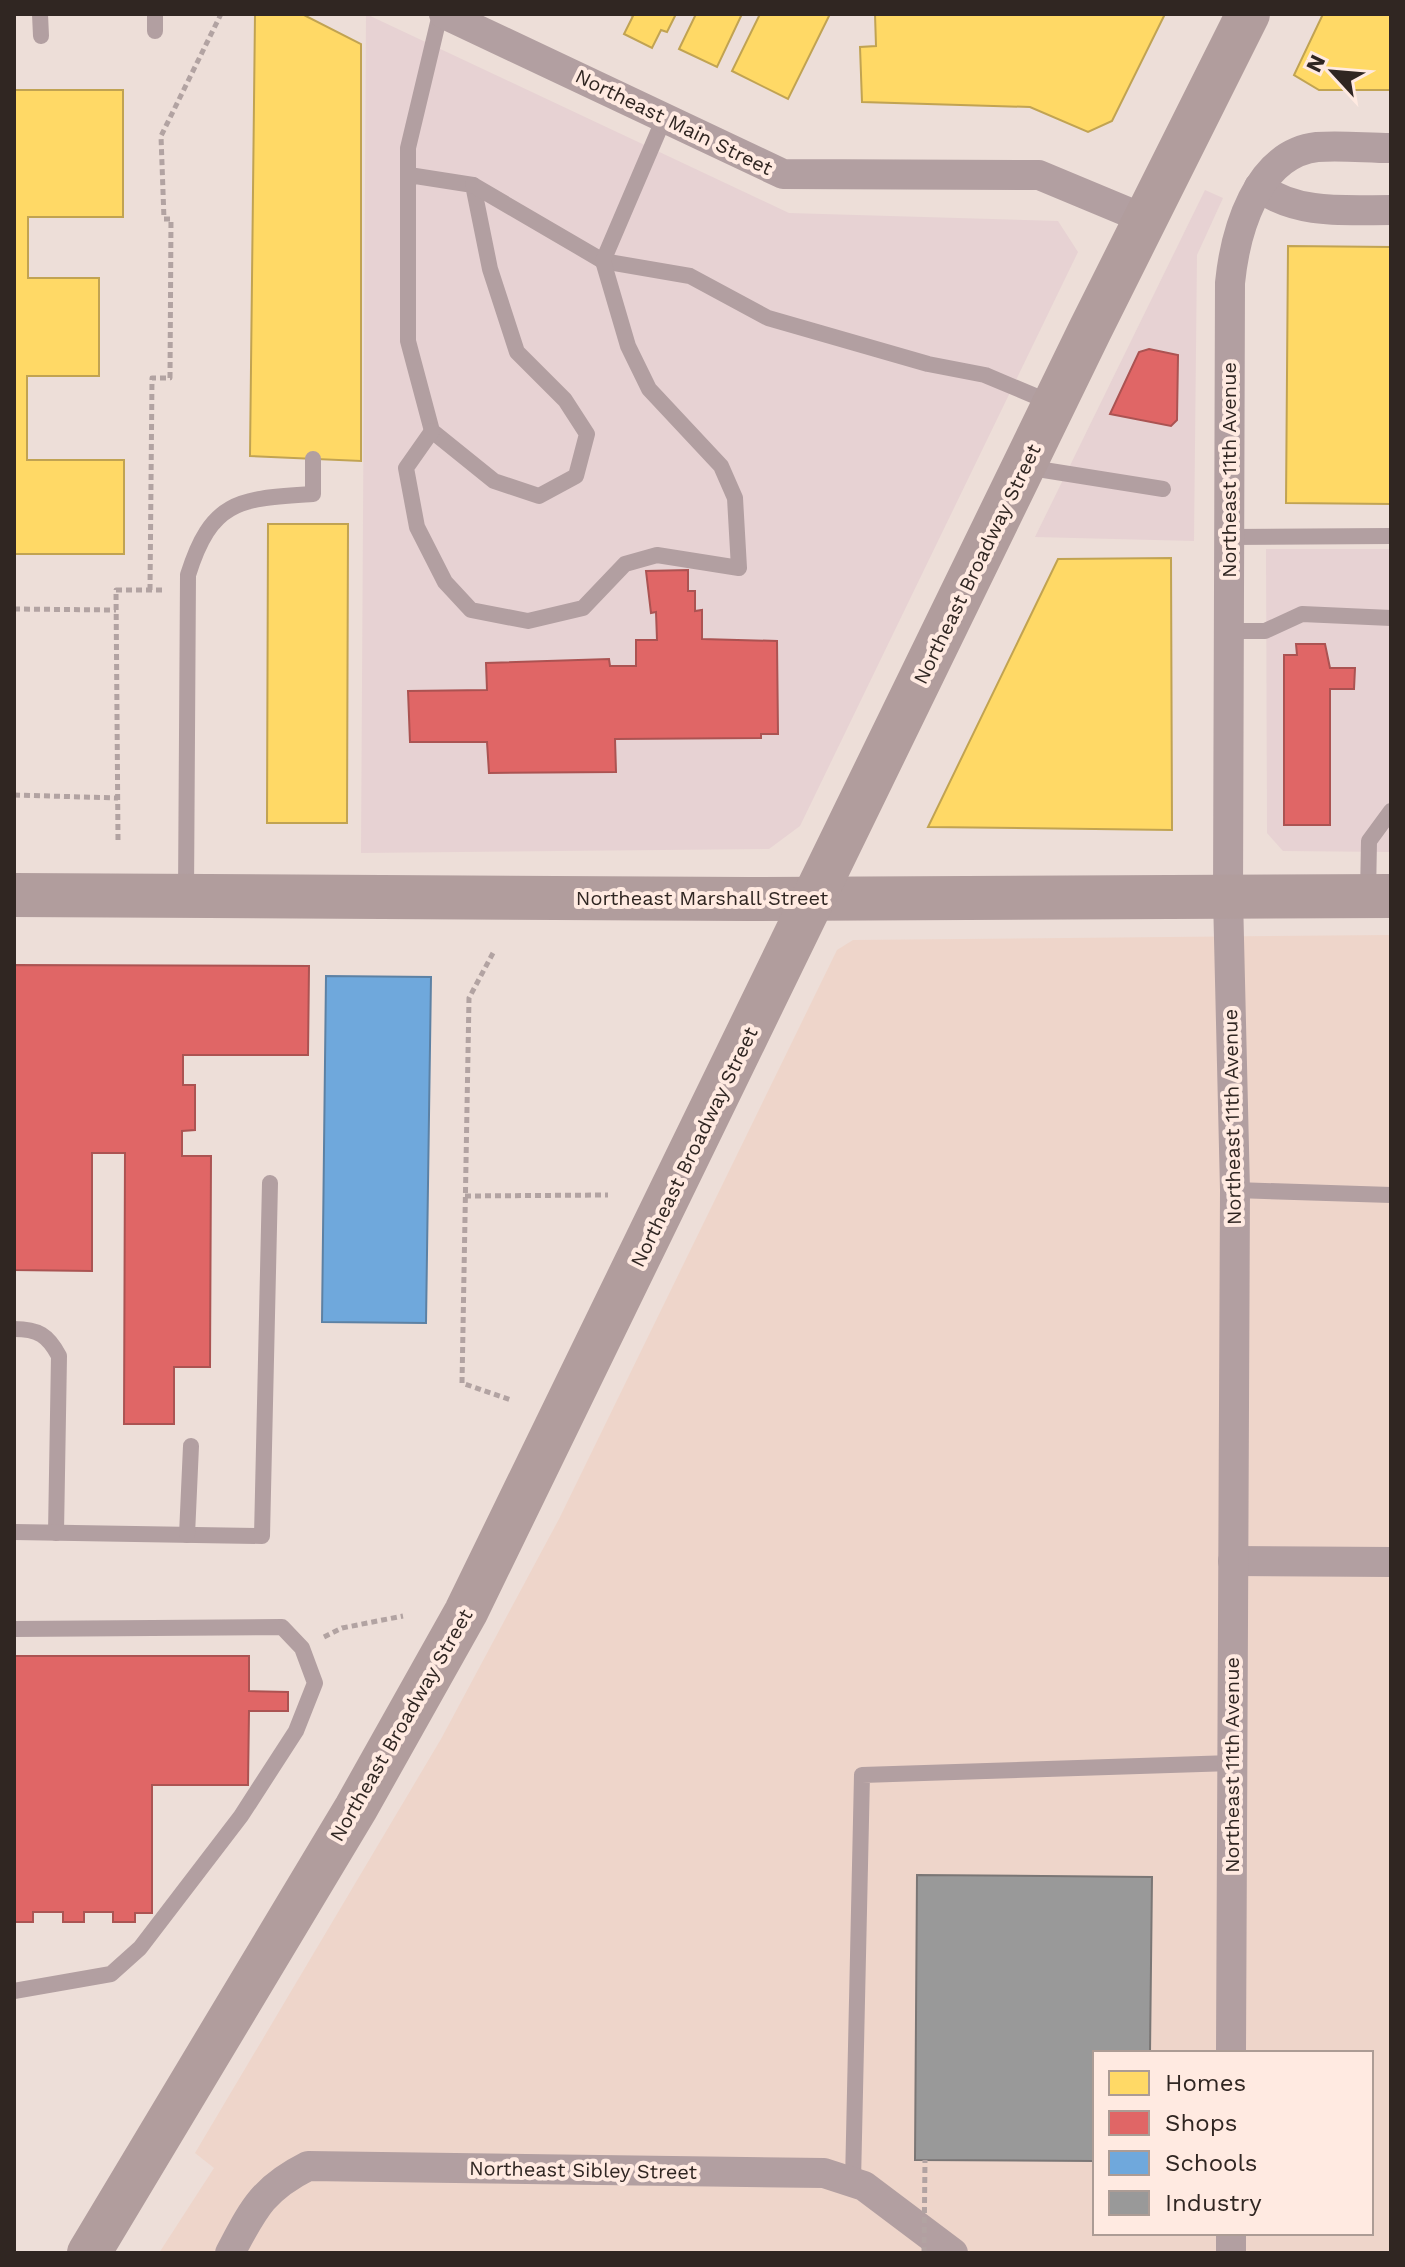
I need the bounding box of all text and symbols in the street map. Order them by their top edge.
north arrow [1293,32,1373,112]
text: N [1301,51,1330,76]
street label: Northeast Main Street [571,64,777,180]
street label: Northeast 11th Avenue [1217,362,1241,578]
street label: Northeast Broadway Street [908,439,1046,688]
street label: Northeast Marshall Street [576,886,829,910]
street label: Northeast 11th Avenue [1218,1009,1246,1225]
street label: Northeast Broadway Street [625,1022,763,1271]
street label: Northeast Broadway Street [325,1604,478,1845]
street label: Northeast 11th Avenue [1220,1657,1244,1873]
legend [1093,2051,1373,2235]
text: Homes [1165,2069,1246,2097]
text: Shops [1165,2109,1237,2137]
text: Schools [1165,2149,1257,2177]
street label: Northeast Sibley Street [469,2156,698,2184]
text: Industry [1165,2189,1262,2217]

